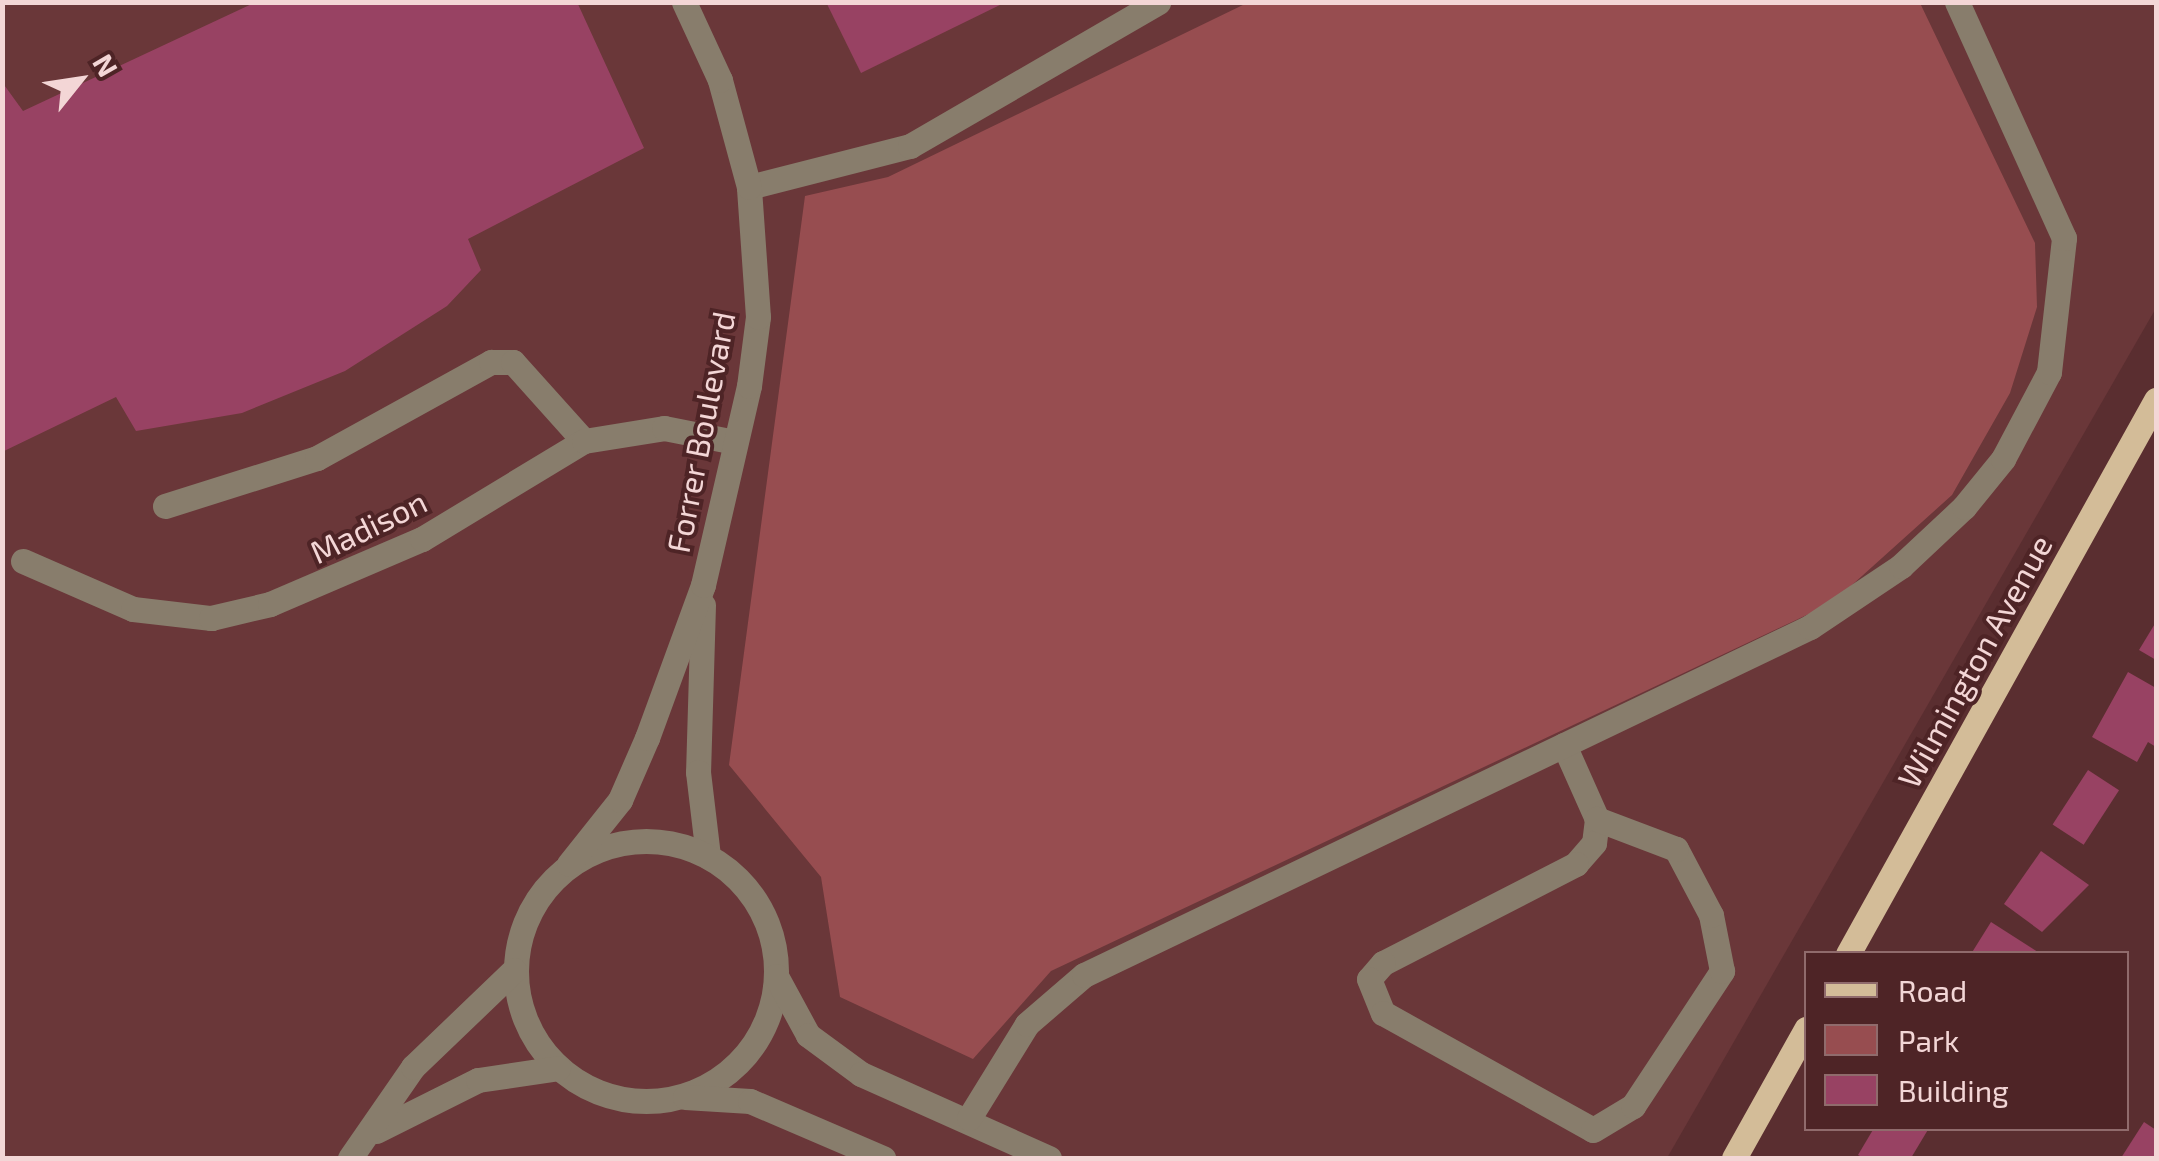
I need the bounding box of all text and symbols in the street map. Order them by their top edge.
north arrow [30,30,130,130]
text: N [86,48,126,82]
street label: Forrer Boulevard [658,308,742,556]
street label: Madison [303,481,433,571]
street label: Wilmington Avenue [1888,528,2060,794]
legend [1804,951,2129,1131]
text: Road [1898,972,1967,1008]
text: Park [1898,1022,1959,1058]
text: Building [1898,1072,2009,1108]

